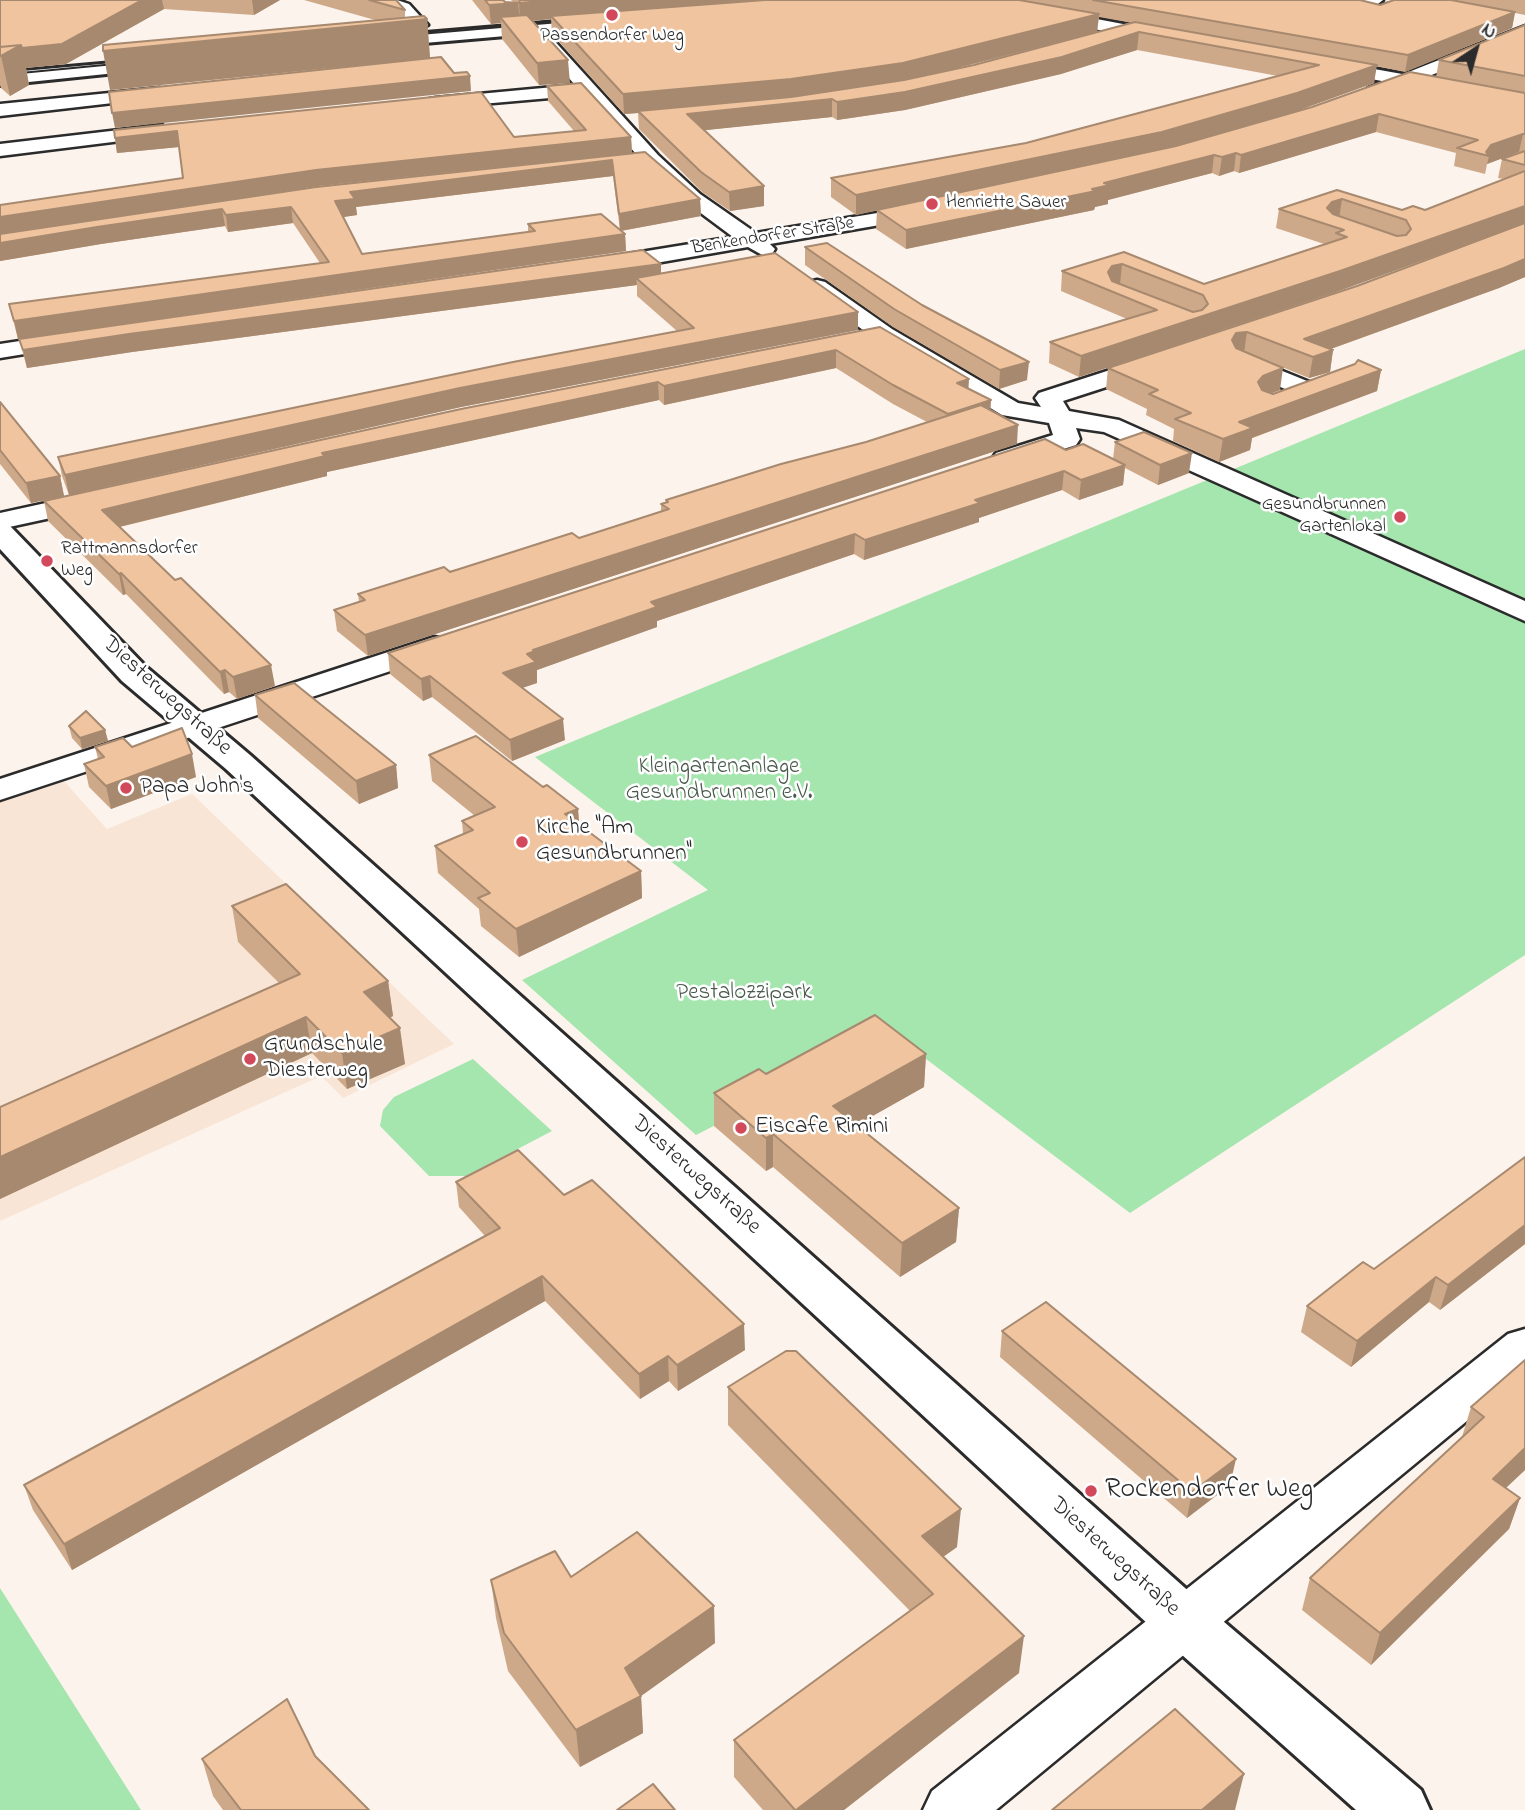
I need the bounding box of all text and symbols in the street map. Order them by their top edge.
marker: Passendorfer Weg [604,7,620,23]
north arrow [1441,14,1511,84]
text: N [1476,17,1502,46]
place label: Passendorfer Weg [540,26,684,48]
place label: Henriette Sauer [946,193,1066,215]
marker: Henriette Sauer [924,196,940,212]
street label: Benkendorfer Straße [690,213,856,261]
place label: Gesundbrunnen Gartenlokal [1262,495,1386,539]
marker: Gesundbrunnen Gartenlokal [1392,509,1408,525]
place label: Rattmannsdorfer Weg [61,539,198,583]
marker: Rattmannsdorfer Weg [39,553,55,569]
street label: Diesterwegstraße [95,631,237,763]
park label: Kleingartenanlage Gesundbrunnen e.V. [626,754,812,808]
place label: Papa John's [140,774,254,802]
marker: Papa John's [118,780,134,796]
place label: Kirche "Am Gesundbrunnen" [536,815,692,869]
marker: Kirche "Am Gesundbrunnen" [514,834,530,850]
park label: Pestalozzipark [676,980,812,1008]
place label: Grundschule Diesterweg [264,1032,383,1086]
marker: Grundschule Diesterweg [242,1051,258,1067]
street label: Diesterwegstraße [624,1110,766,1242]
place label: Eiscafe Rimini [755,1114,888,1142]
marker: Eiscafe Rimini [733,1120,749,1136]
place label: Rockendorfer Weg [1105,1474,1313,1508]
marker: Rockendorfer Weg [1083,1483,1099,1499]
street label: Diesterwegstraße [1043,1492,1185,1624]

